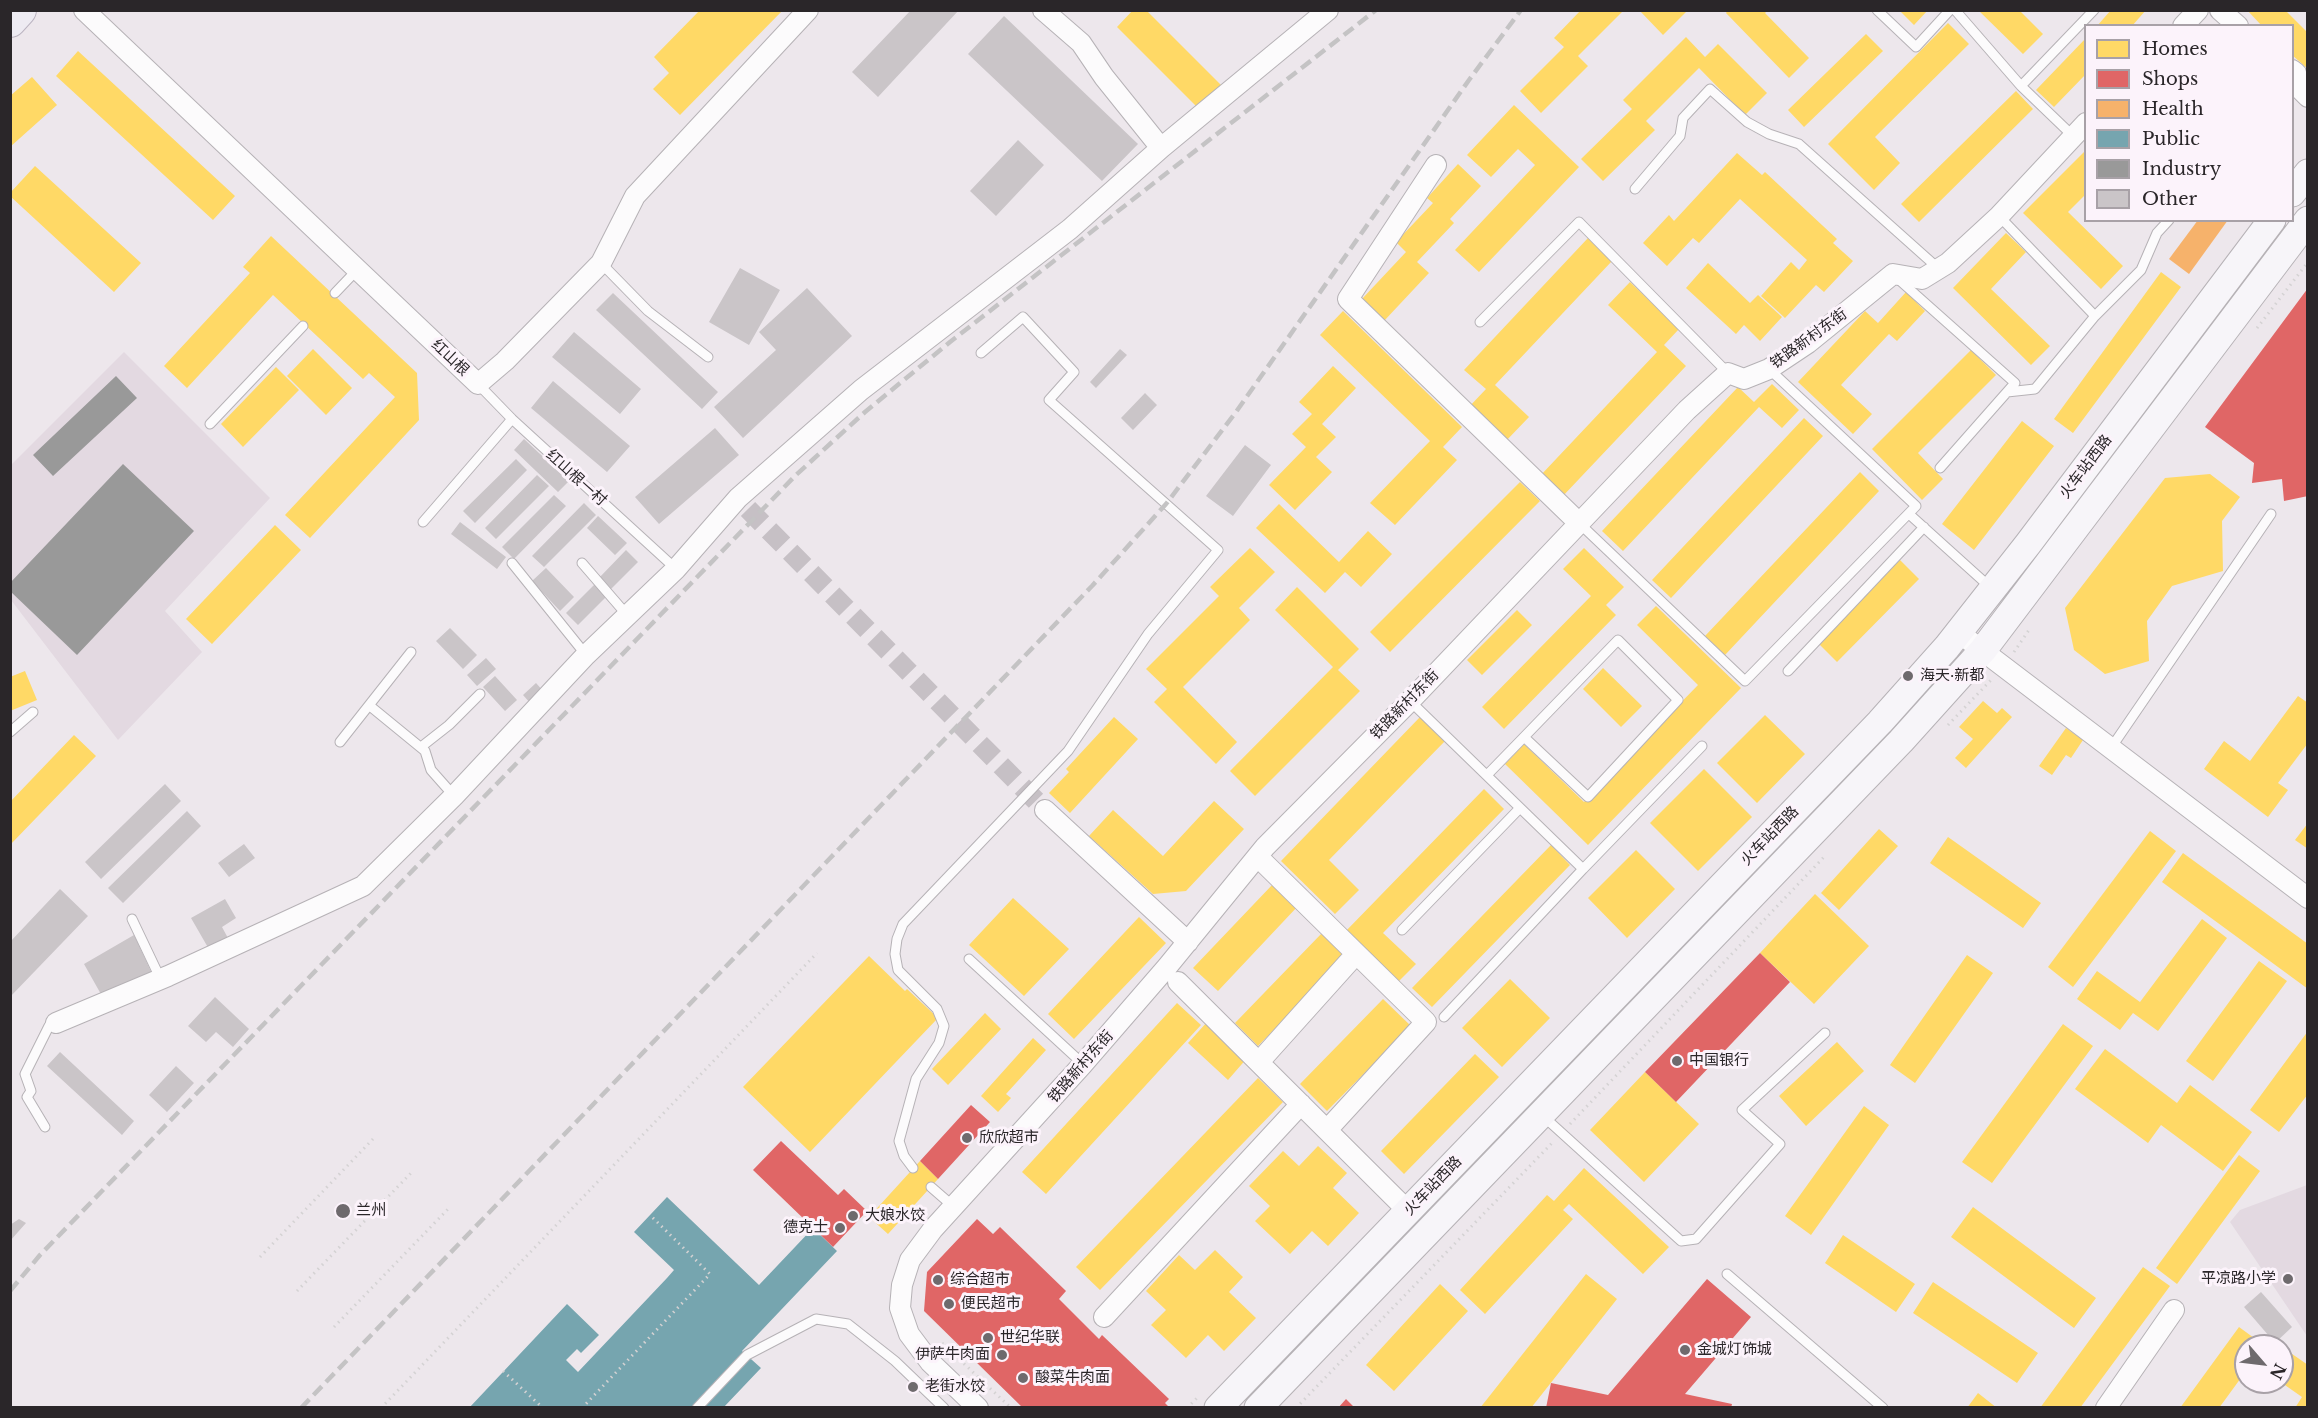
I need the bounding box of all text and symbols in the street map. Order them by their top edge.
legend [2084,24,2294,222]
text: Homes [2142,38,2208,60]
text: Shops [2142,68,2198,90]
text: Health [2142,98,2204,120]
text: Public [2142,128,2200,150]
text: Industry [2142,158,2221,180]
text: Other [2142,188,2197,210]
street label: 铁路新村东街 [1767,305,1851,373]
street label: 红山根 [427,336,473,380]
street label: 火车站西路 [2056,432,2116,502]
street label: 红山根一村 [542,446,610,510]
street label: 铁路新村东街 [1367,666,1443,744]
place label: 海天·新都 [1920,667,1984,685]
marker: 海天·新都 [1901,669,1915,683]
street label: 火车站西路 [1737,803,1803,869]
street label: 铁路新村东街 [1045,1027,1117,1107]
place label: 中国银行 [1689,1052,1749,1070]
marker: 中国银行 [1670,1054,1684,1068]
place label: 欣欣超市 [979,1129,1039,1147]
marker: 欣欣超市 [960,1131,974,1145]
street label: 火车站西路 [1400,1153,1466,1219]
marker: 兰州 [334,1202,352,1220]
place label: 兰州 [356,1202,386,1220]
place label: 大娘水饺 [865,1207,925,1225]
marker: 大娘水饺 [846,1209,860,1223]
place label: 德克士 [783,1219,828,1237]
marker: 德克士 [833,1221,847,1235]
place label: 平凉路小学 [2201,1270,2276,1288]
place label: 综合超市 [950,1271,1010,1289]
marker: 平凉路小学 [2281,1272,2295,1286]
marker: 综合超市 [931,1273,945,1287]
place label: 便民超市 [961,1295,1021,1313]
marker: 便民超市 [942,1297,956,1311]
place label: 世纪华联 [1000,1329,1060,1347]
marker: 世纪华联 [981,1331,995,1345]
north arrow [2234,1334,2294,1394]
place label: 金城灯饰城 [1697,1341,1772,1359]
marker: 金城灯饰城 [1678,1343,1692,1357]
place label: 伊萨牛肉面 [915,1346,990,1364]
marker: 伊萨牛肉面 [995,1348,1009,1362]
text: N [2266,1360,2290,1383]
place label: 酸菜牛肉面 [1035,1369,1110,1387]
marker: 酸菜牛肉面 [1016,1371,1030,1385]
place label: 老街水饺 [925,1378,985,1396]
marker: 老街水饺 [906,1380,920,1394]

